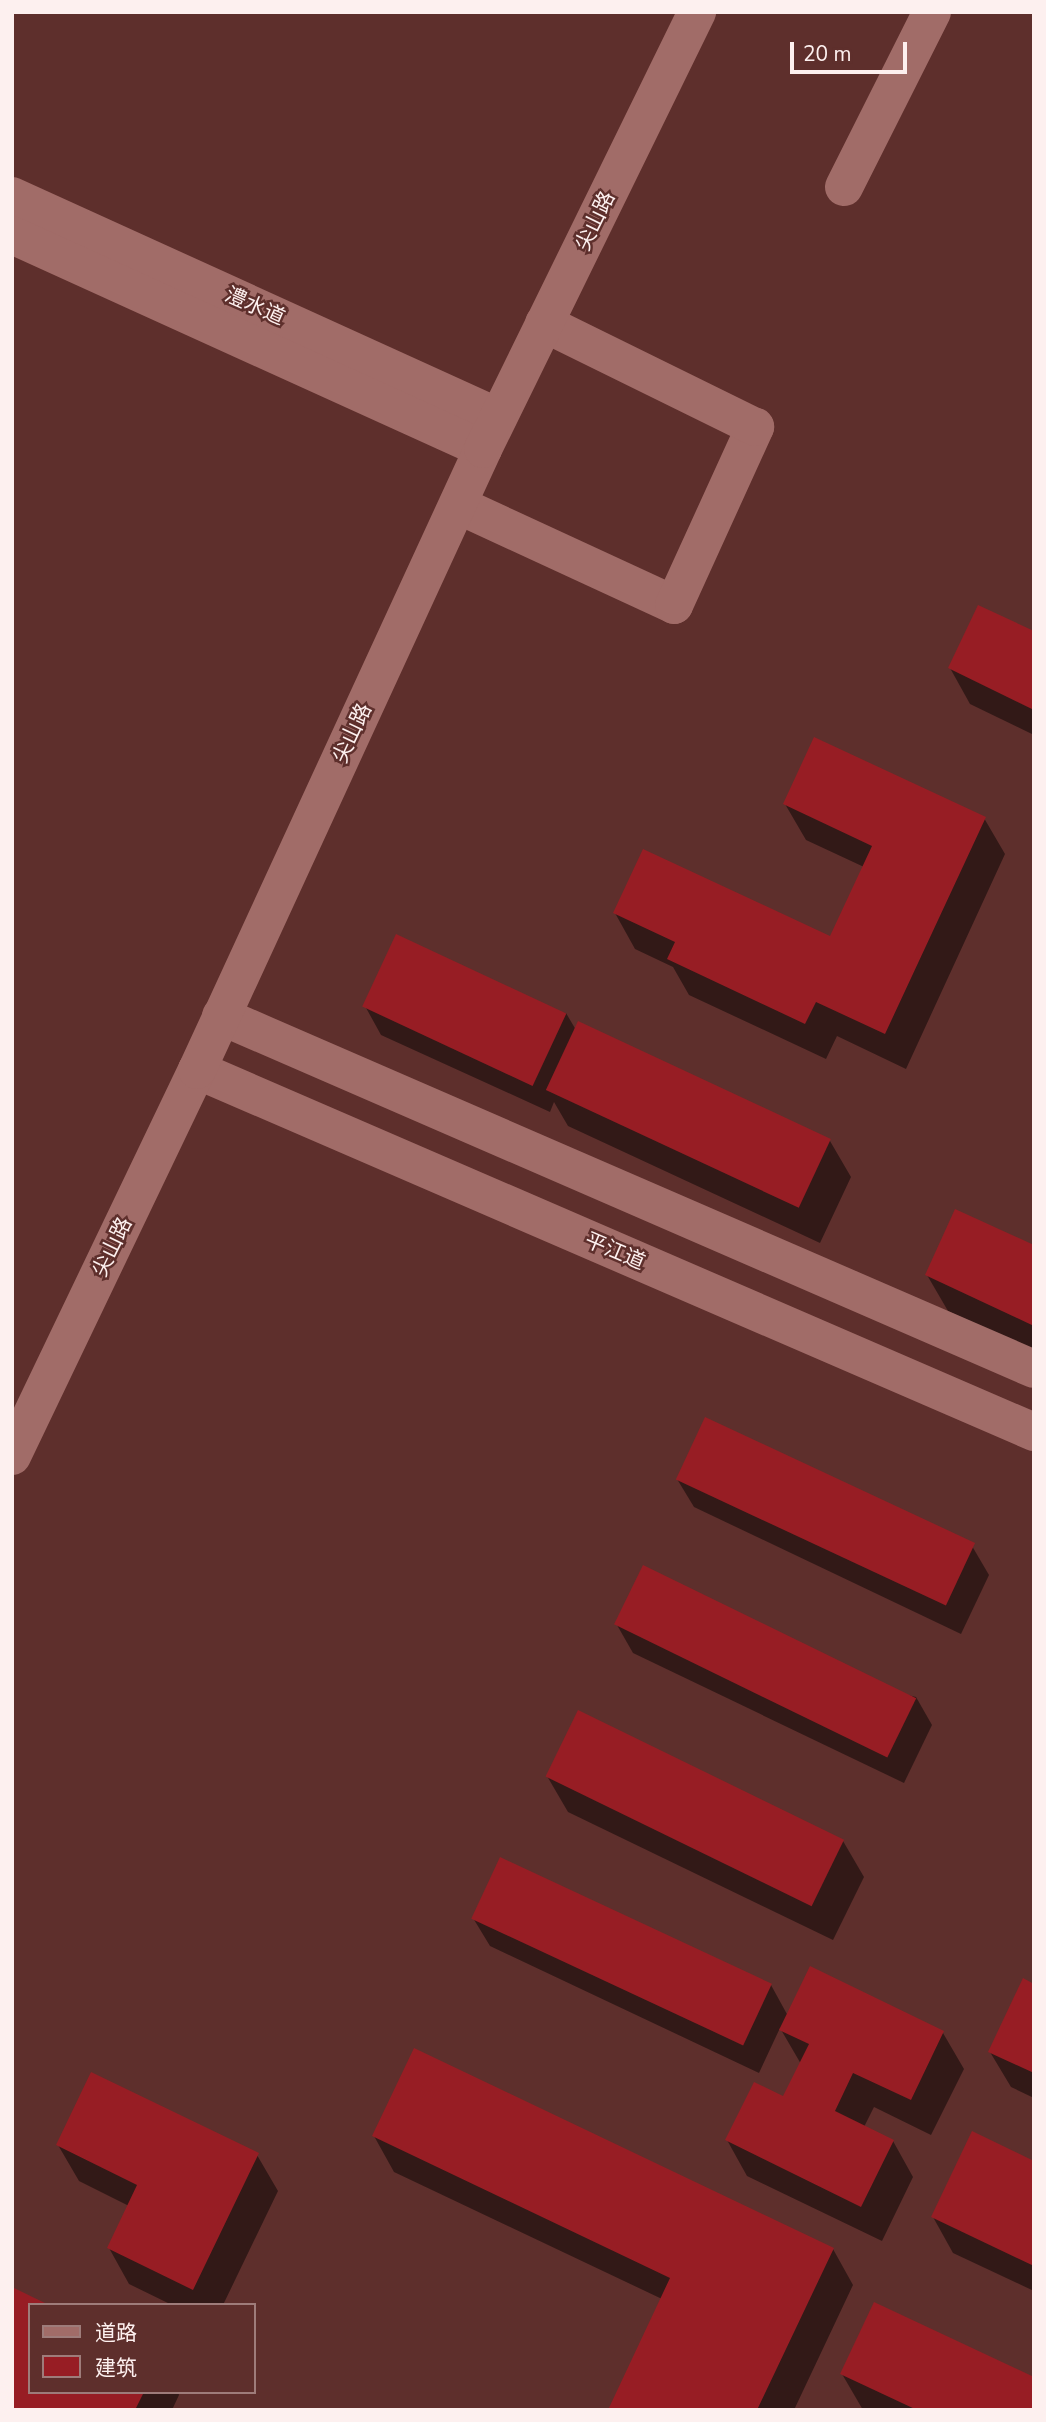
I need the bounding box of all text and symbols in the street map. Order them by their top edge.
scale bar [794,28,911,72]
text: 20 m [803,40,852,68]
street label: 尖山路 [570,187,620,255]
street label: 澧水道 [221,282,289,330]
street label: 尖山路 [327,699,377,767]
street label: 尖山路 [87,1213,137,1281]
street label: 平江道 [581,1227,649,1275]
legend [28,2303,256,2394]
text: 道路 [95,2319,137,2347]
text: 建筑 [95,2354,137,2382]

